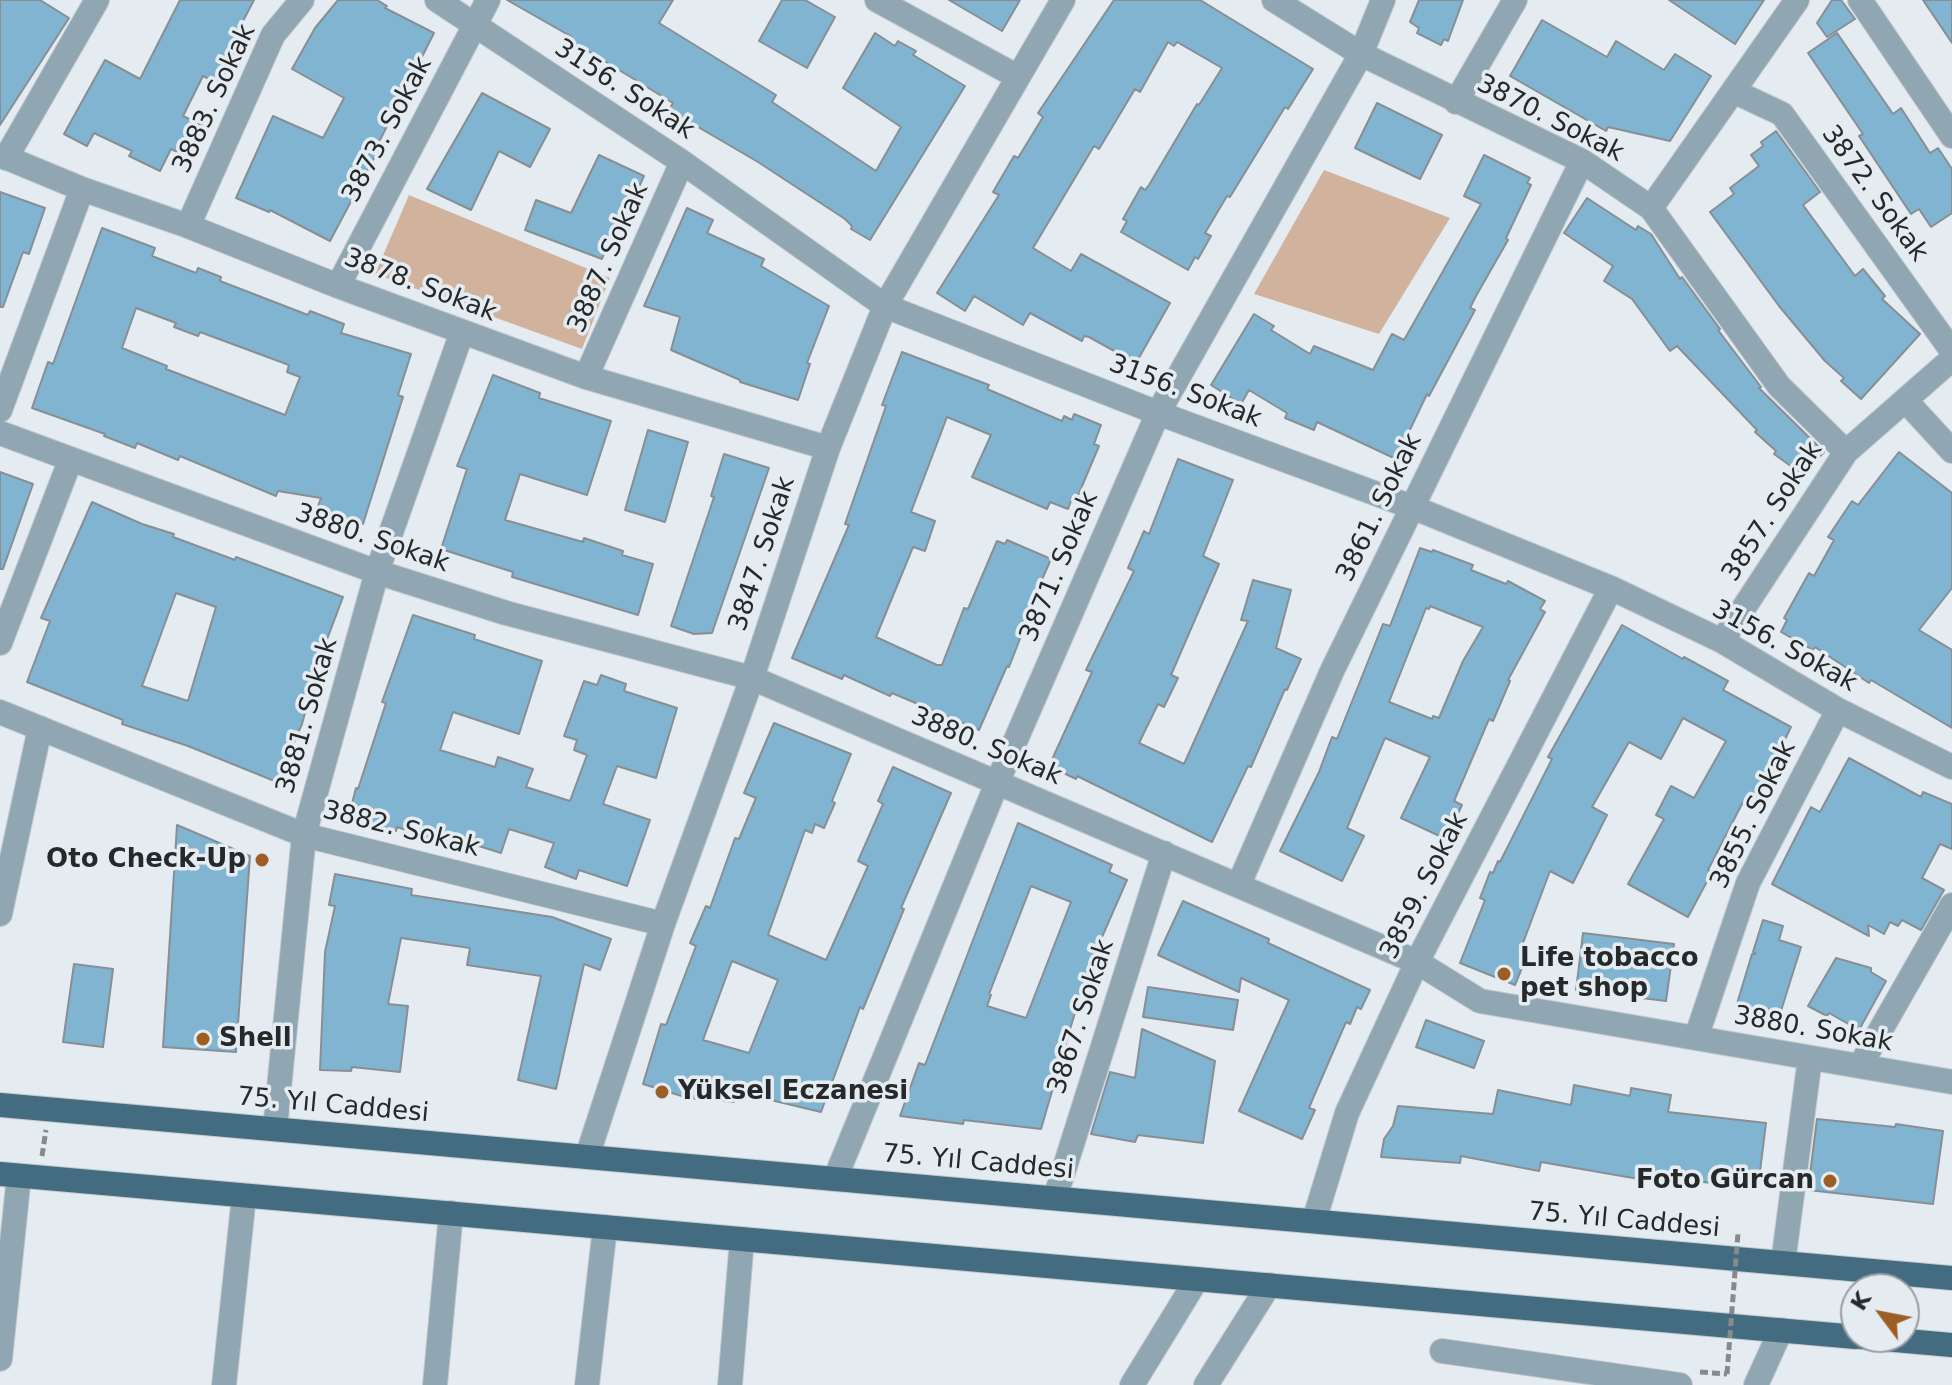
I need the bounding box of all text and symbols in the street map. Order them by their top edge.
street label: 3883. Sokak [167,20,263,178]
street label: 3156. Sokak [548,33,700,147]
street label: 3873. Sokak [337,52,439,208]
street label: 3870. Sokak [1471,69,1629,169]
street label: 3872. Sokak [1814,120,1934,268]
street label: 3887. Sokak [562,178,656,338]
street label: 3878. Sokak [339,243,501,329]
street label: 3156. Sokak [1104,349,1266,435]
street label: 3861. Sokak [1331,429,1429,587]
street label: 3857. Sokak [1716,436,1830,588]
street label: 3847. Sokak [723,473,803,635]
street label: 3871. Sokak [1014,487,1106,647]
street label: 3880. Sokak [291,498,453,580]
street label: 3156. Sokak [1706,594,1862,700]
street label: 3881. Sokak [271,634,345,798]
street label: 3880. Sokak [906,701,1066,793]
street label: 3855. Sokak [1705,736,1803,894]
street label: 3882. Sokak [319,795,483,865]
street label: 3859. Sokak [1375,807,1475,965]
place label: Oto Check-Up [46,844,246,876]
marker: Oto Check-Up [253,851,271,869]
street label: 3867. Sokak [1042,936,1122,1098]
place label: Life tobacco pet shop [1520,943,1699,1004]
marker: Life tobacco pet shop [1495,965,1513,983]
street label: 3880. Sokak [1731,1001,1895,1059]
place label: Shell [219,1023,292,1055]
marker: Shell [194,1030,212,1048]
place label: Yüksel Eczanesi [678,1076,908,1108]
street label: 75. Yıl Caddesi [236,1082,430,1130]
marker: Yüksel Eczanesi [653,1083,671,1101]
street label: 75. Yıl Caddesi [881,1139,1075,1187]
place label: Foto Gürcan [1636,1165,1814,1197]
marker: Foto Gürcan [1821,1172,1839,1190]
street label: 75. Yıl Caddesi [1527,1197,1721,1245]
north arrow [1840,1273,1920,1353]
text: K [1846,1287,1876,1315]

